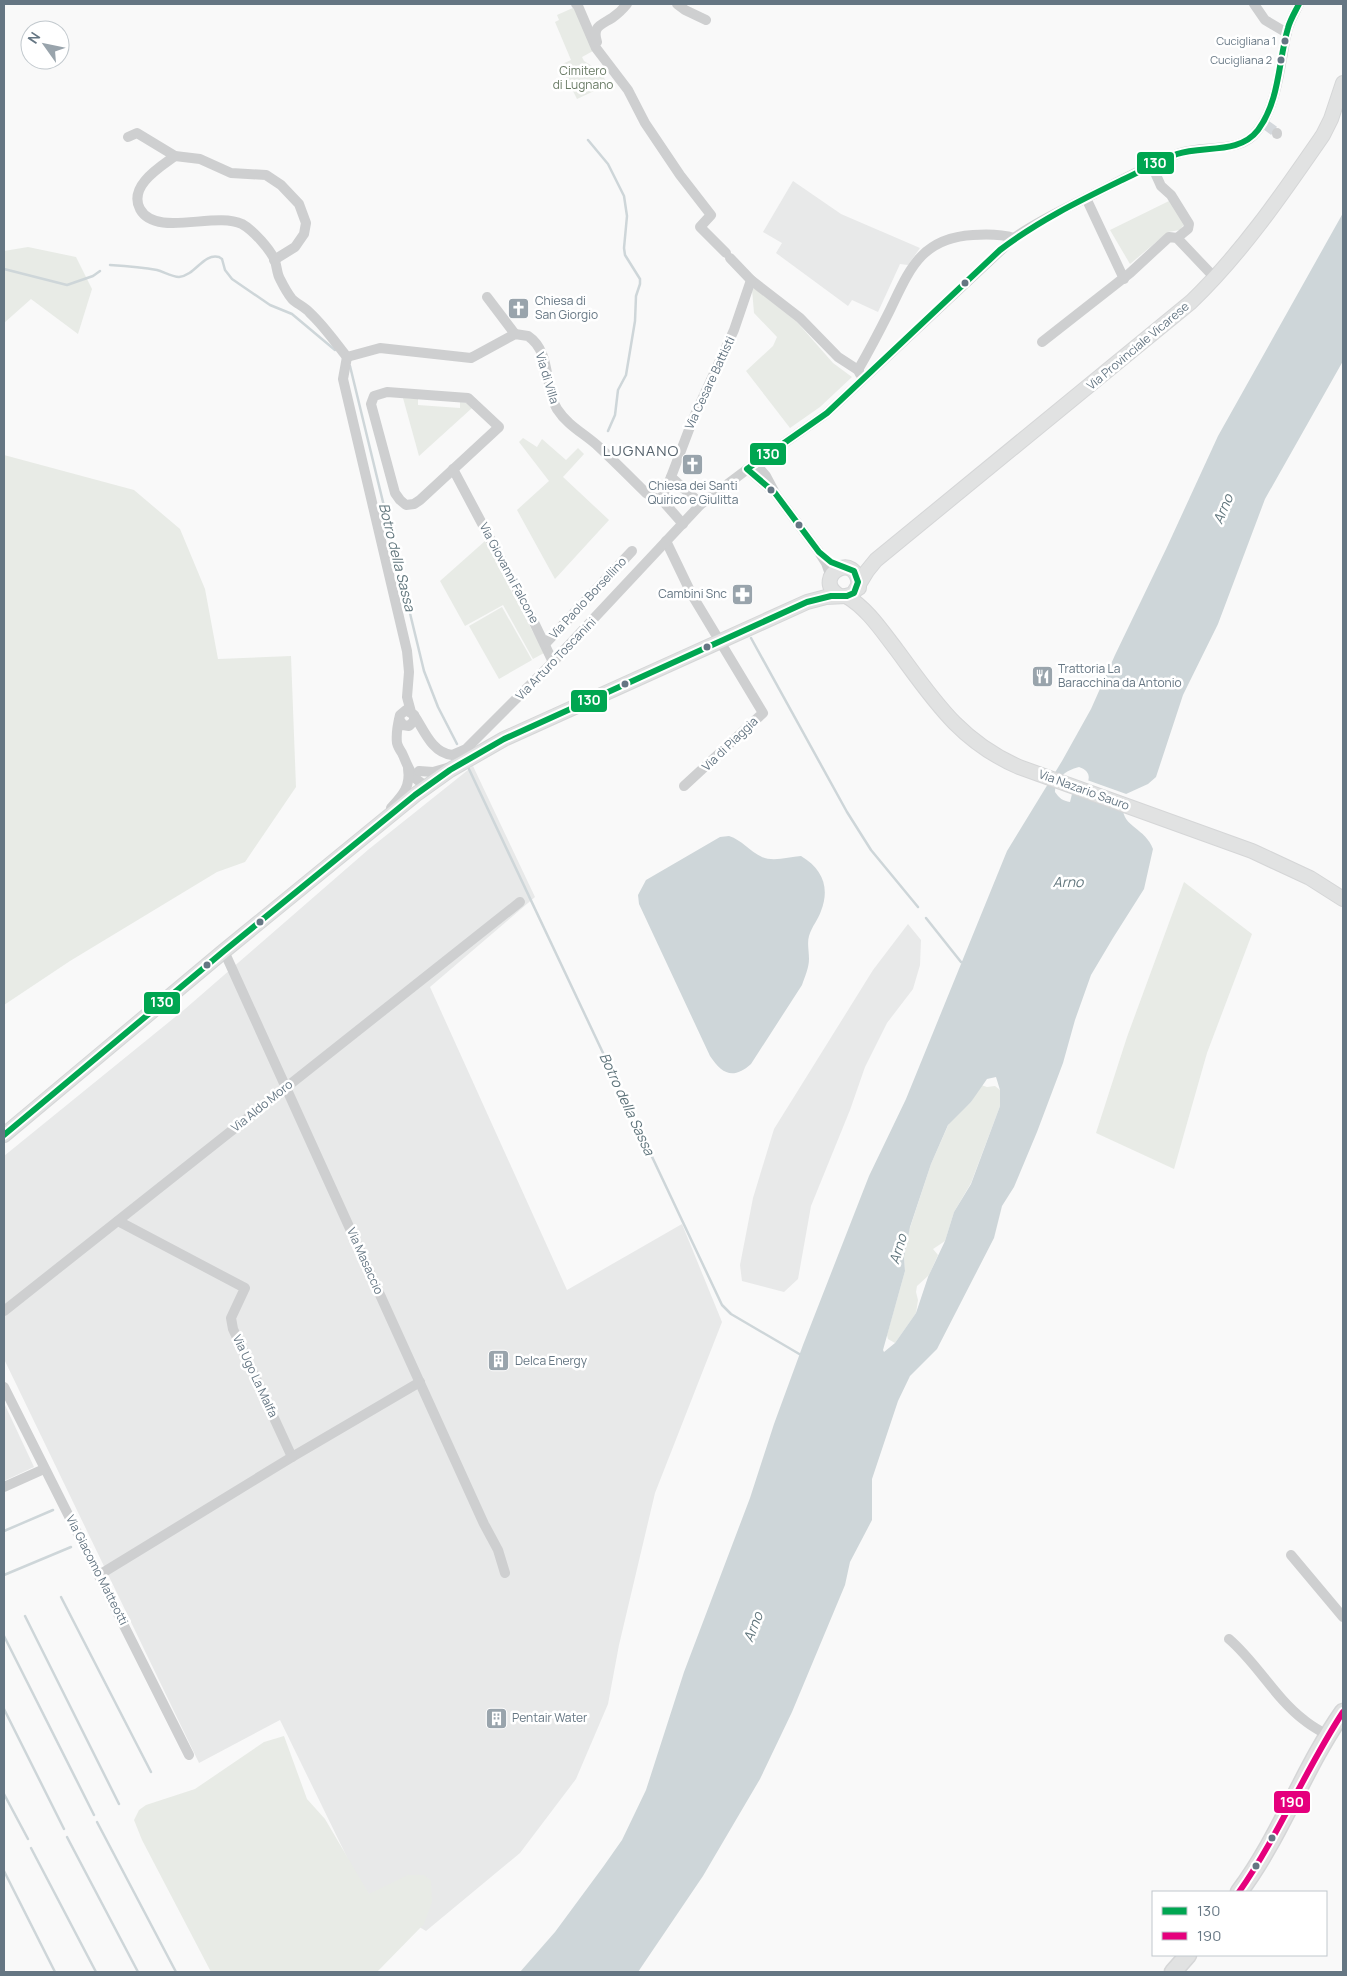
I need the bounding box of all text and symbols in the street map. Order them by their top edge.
north arrow [20,20,70,70]
text: N [23,28,44,47]
place label: Cucigliana 1 [1216,33,1276,48]
marker: Cucigliana 1 [1280,36,1290,46]
place label: Cucigliana 2 [1210,52,1272,67]
marker: Cucigliana 2 [1276,55,1286,65]
park label: Cimitero di Lugnano [553,62,613,93]
line badge: 130 [1136,151,1175,175]
text: 130 [1143,153,1167,172]
unlabelled marker [960,278,970,288]
place label: Chiesa di San Giorgio [535,292,598,323]
church icon: Chiesa di San Giorgio [507,296,531,320]
street label: Via Provinciale Vicarese [1083,298,1193,394]
street label: Via Cesare Battisti [681,334,739,432]
street label: Via di Villa [532,350,563,406]
district label: LUGNANO [603,440,679,461]
line badge: 130 [749,442,787,466]
text: 130 [756,444,780,463]
church icon: Chiesa dei Santi Quirico e Giulitta [681,453,705,477]
place label: Chiesa dei Santi Quirico e Giulitta [648,477,738,508]
unlabelled marker [766,485,776,495]
water label: Arno [1208,490,1238,527]
water label: Botro della Sassa [375,501,420,614]
street label: Via Giovanni Falcone [476,519,543,626]
unlabelled marker [794,520,804,530]
street label: Via Paolo Borsellino [545,553,630,642]
pharmacy icon: Cambini Snc [731,582,755,606]
place label: Cambini Snc [658,585,727,602]
street label: Via Arturo Toscanini [512,614,600,704]
unlabelled marker [702,642,712,652]
place label: Trattoria La Baracchina da Antonio [1058,660,1182,691]
restaurant icon: Trattoria La Baracchina da Antonio [1030,664,1054,688]
unlabelled marker [620,679,630,689]
line badge: 130 [570,689,608,713]
text: 130 [577,690,601,709]
street label: Via di Piaggia [698,713,761,775]
street label: Via Nazario Sauro [1036,765,1132,814]
water label: Arno [1053,872,1084,891]
unlabelled marker [255,917,265,927]
unlabelled marker [202,960,212,970]
line badge: 130 [143,991,181,1015]
text: 130 [150,992,174,1011]
water label: Botro della Sassa [595,1050,660,1159]
street label: Via Aldo Moro [227,1076,296,1136]
street label: Via Masaccio [343,1225,388,1297]
water label: Arno [884,1231,911,1266]
street label: Via Ugo La Malfa [229,1332,282,1420]
building icon: Delca Energy [487,1349,511,1373]
place label: Delca Energy [515,1352,588,1369]
street label: Via Giacomo Matteotti [62,1512,133,1628]
water label: Arno [738,1609,767,1644]
building icon: Pentair Water [484,1706,508,1730]
place label: Pentair Water [512,1709,588,1726]
line badge: 190 [1273,1790,1311,1814]
text: 190 [1280,1792,1304,1811]
unlabelled marker [1267,1833,1277,1843]
unlabelled marker [1251,1861,1261,1871]
legend [1152,1891,1327,1956]
text: 130 [1197,1900,1220,1921]
text: 190 [1197,1925,1221,1946]

